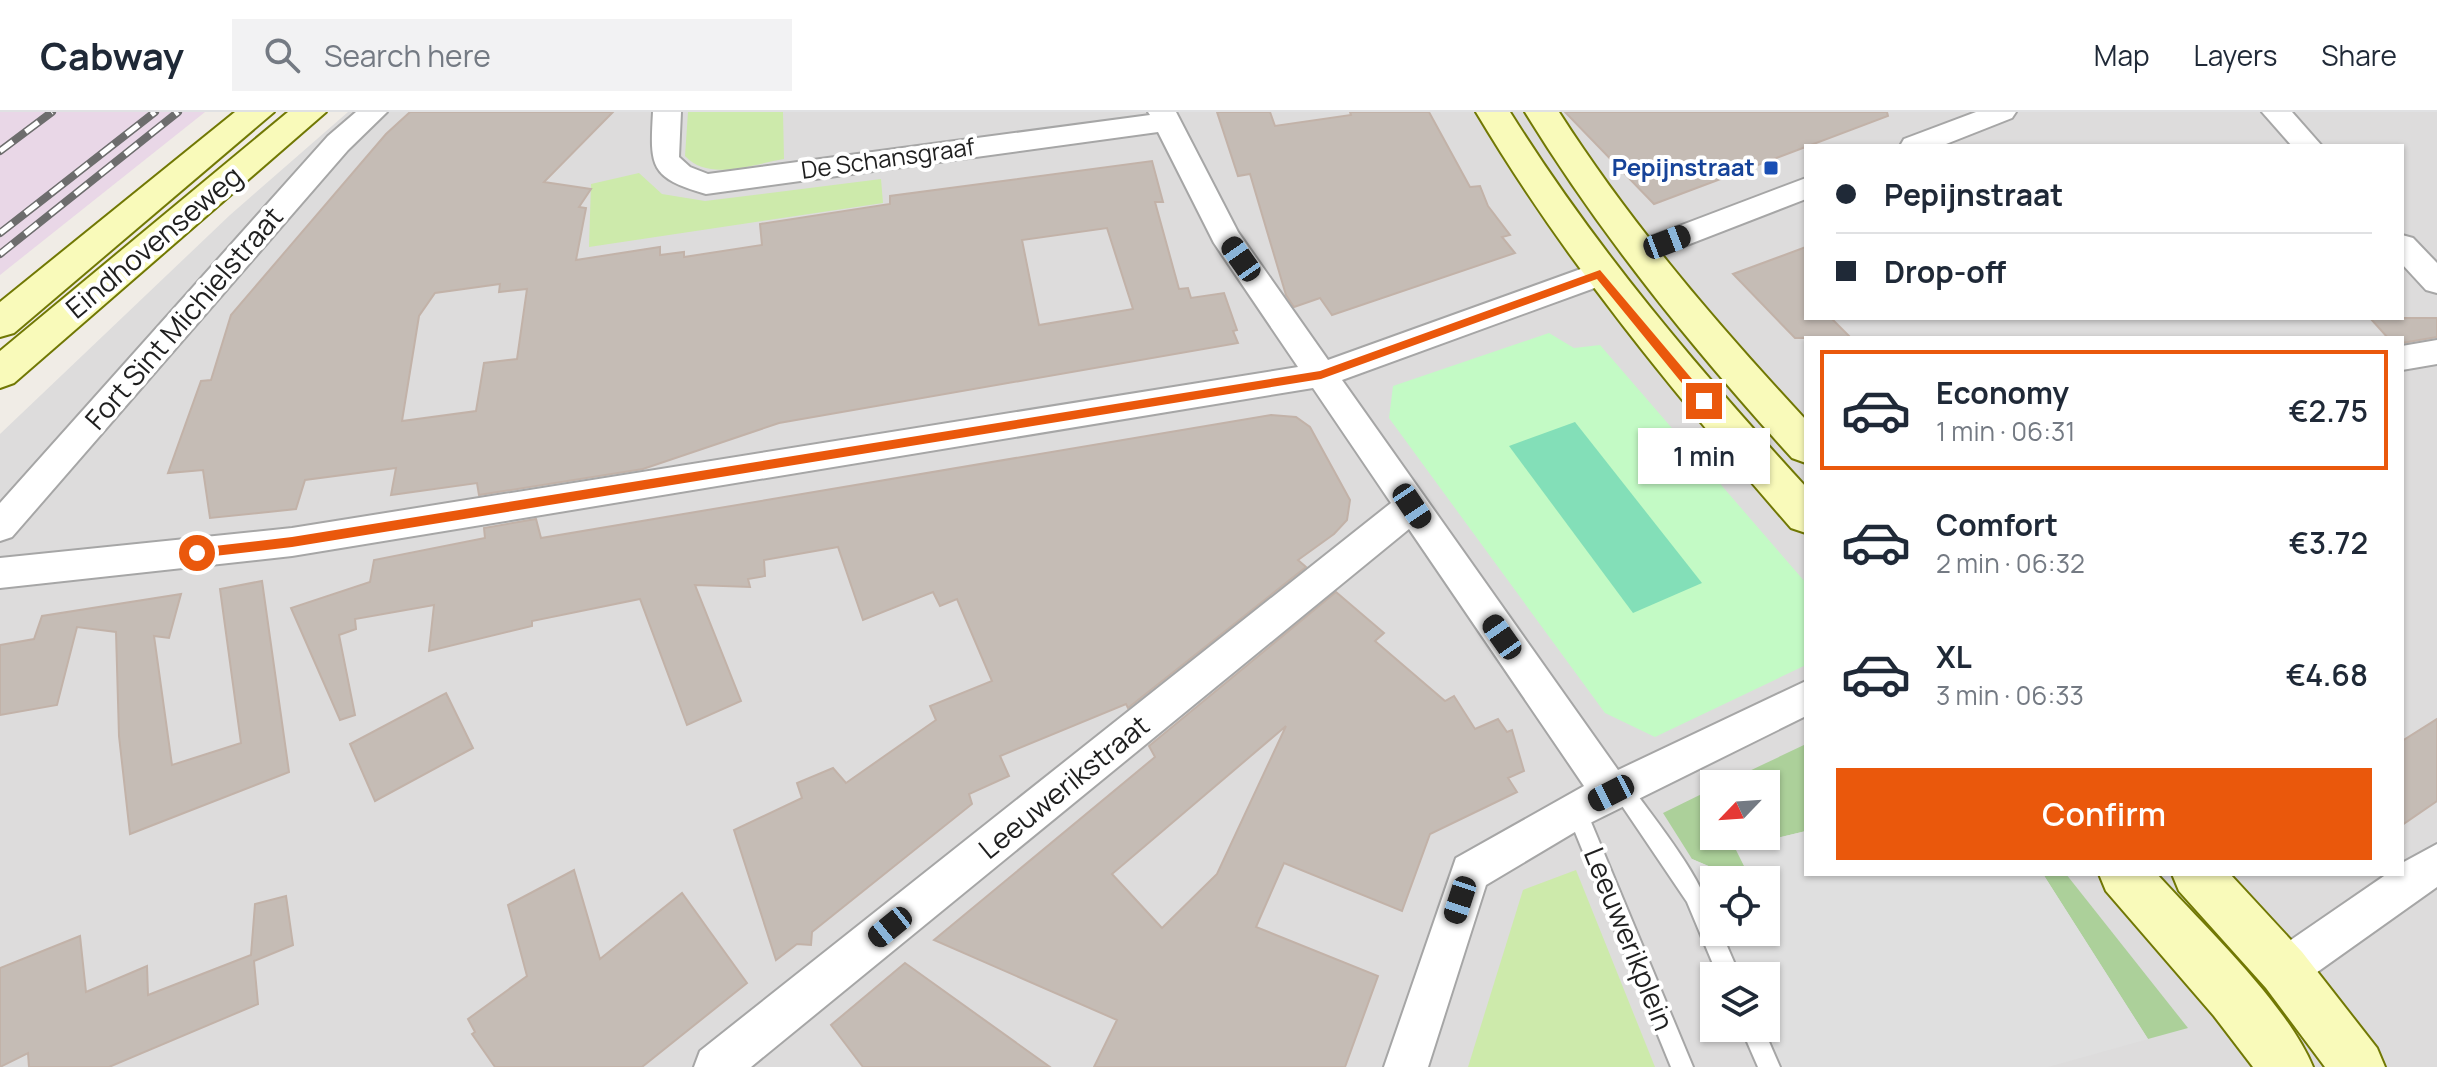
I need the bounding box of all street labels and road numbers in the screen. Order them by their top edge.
street label: De Schansgraaf [799,129,977,186]
street label: Eindhovenseweg [57,156,249,326]
street label: Fort Sint Michielstraat [76,198,291,437]
street label: Leeuwerikstraat [970,706,1157,867]
street label: Leeuwerikplein [1576,842,1684,1036]

